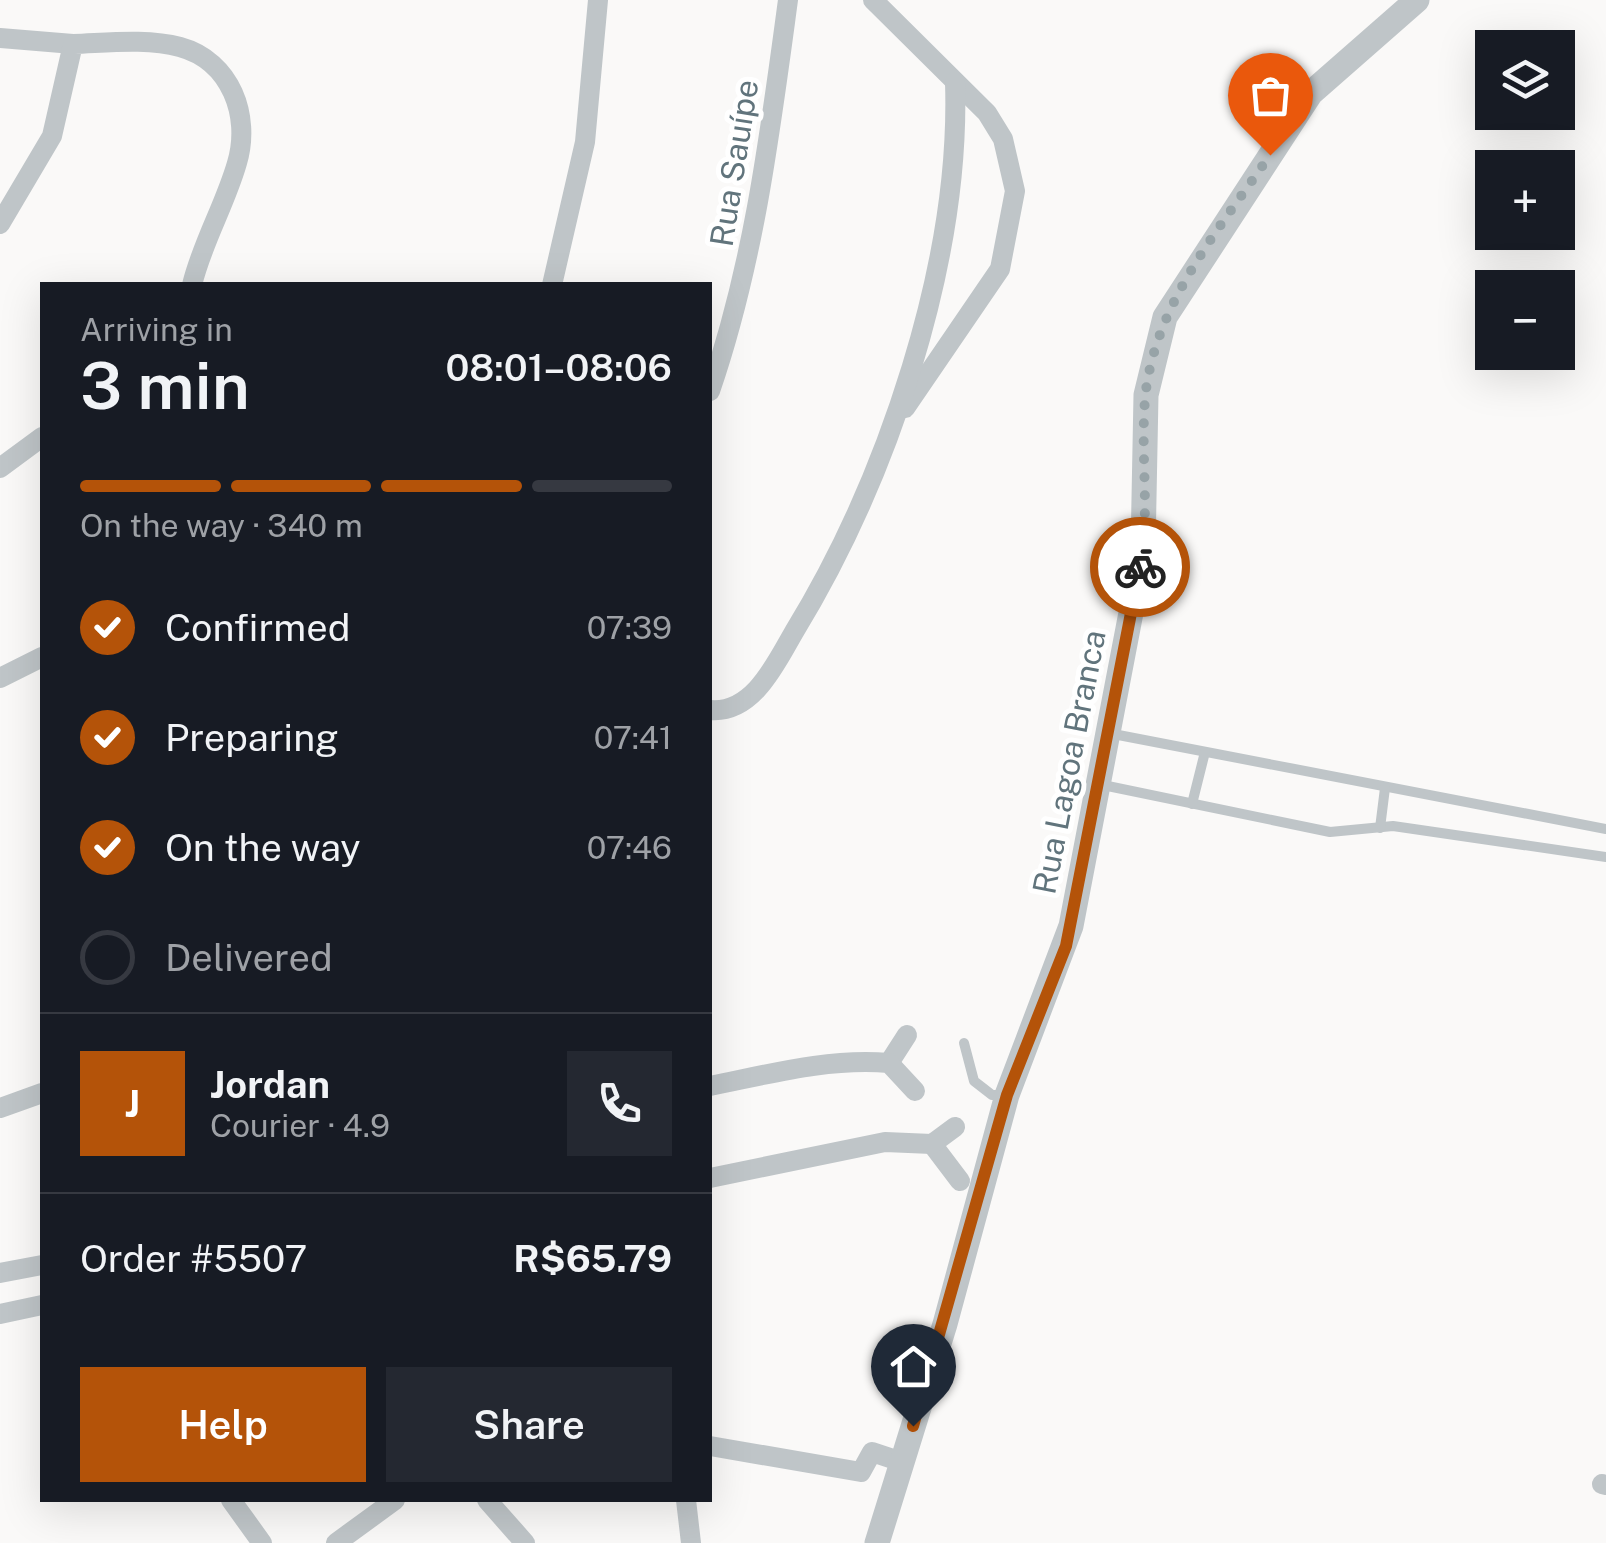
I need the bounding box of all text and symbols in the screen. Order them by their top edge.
map controls [1475,30,1575,370]
button: layers [1475,30,1575,130]
pin [1228,53,1313,156]
icon: bag [1243,68,1298,123]
street label: Rua Sauípe [703,77,765,249]
button: + [1475,150,1575,250]
button: − [1475,270,1575,370]
text: Arriving in [80,311,233,348]
text: 08:01–08:06 [445,345,672,390]
text: 3 min [80,347,250,424]
text: On the way · 340 m [80,507,363,544]
courier [1090,517,1190,617]
icon: bike [1113,540,1168,595]
icon: check [80,600,135,655]
text: Confirmed [165,605,350,650]
text: 07:39 [587,609,672,646]
street label: Rua Lagoa Branca [1025,627,1113,897]
icon: check [80,710,135,765]
text: Preparing [165,715,339,760]
text: 07:41 [594,719,672,756]
icon: check [80,820,135,875]
text: On the way [165,825,361,870]
text: 07:46 [587,829,672,866]
text: Delivered [165,935,333,980]
button: phone [567,1051,672,1156]
text: Jordan [210,1062,330,1107]
text: J [125,1081,140,1126]
text: Courier · 4.9 [210,1107,390,1144]
text: Order #5507 [80,1236,307,1281]
text: R$65.79 [513,1236,672,1281]
pin [871,1324,956,1427]
icon: home [886,1339,941,1394]
button: Help [80,1367,366,1482]
button: Share [386,1367,672,1482]

